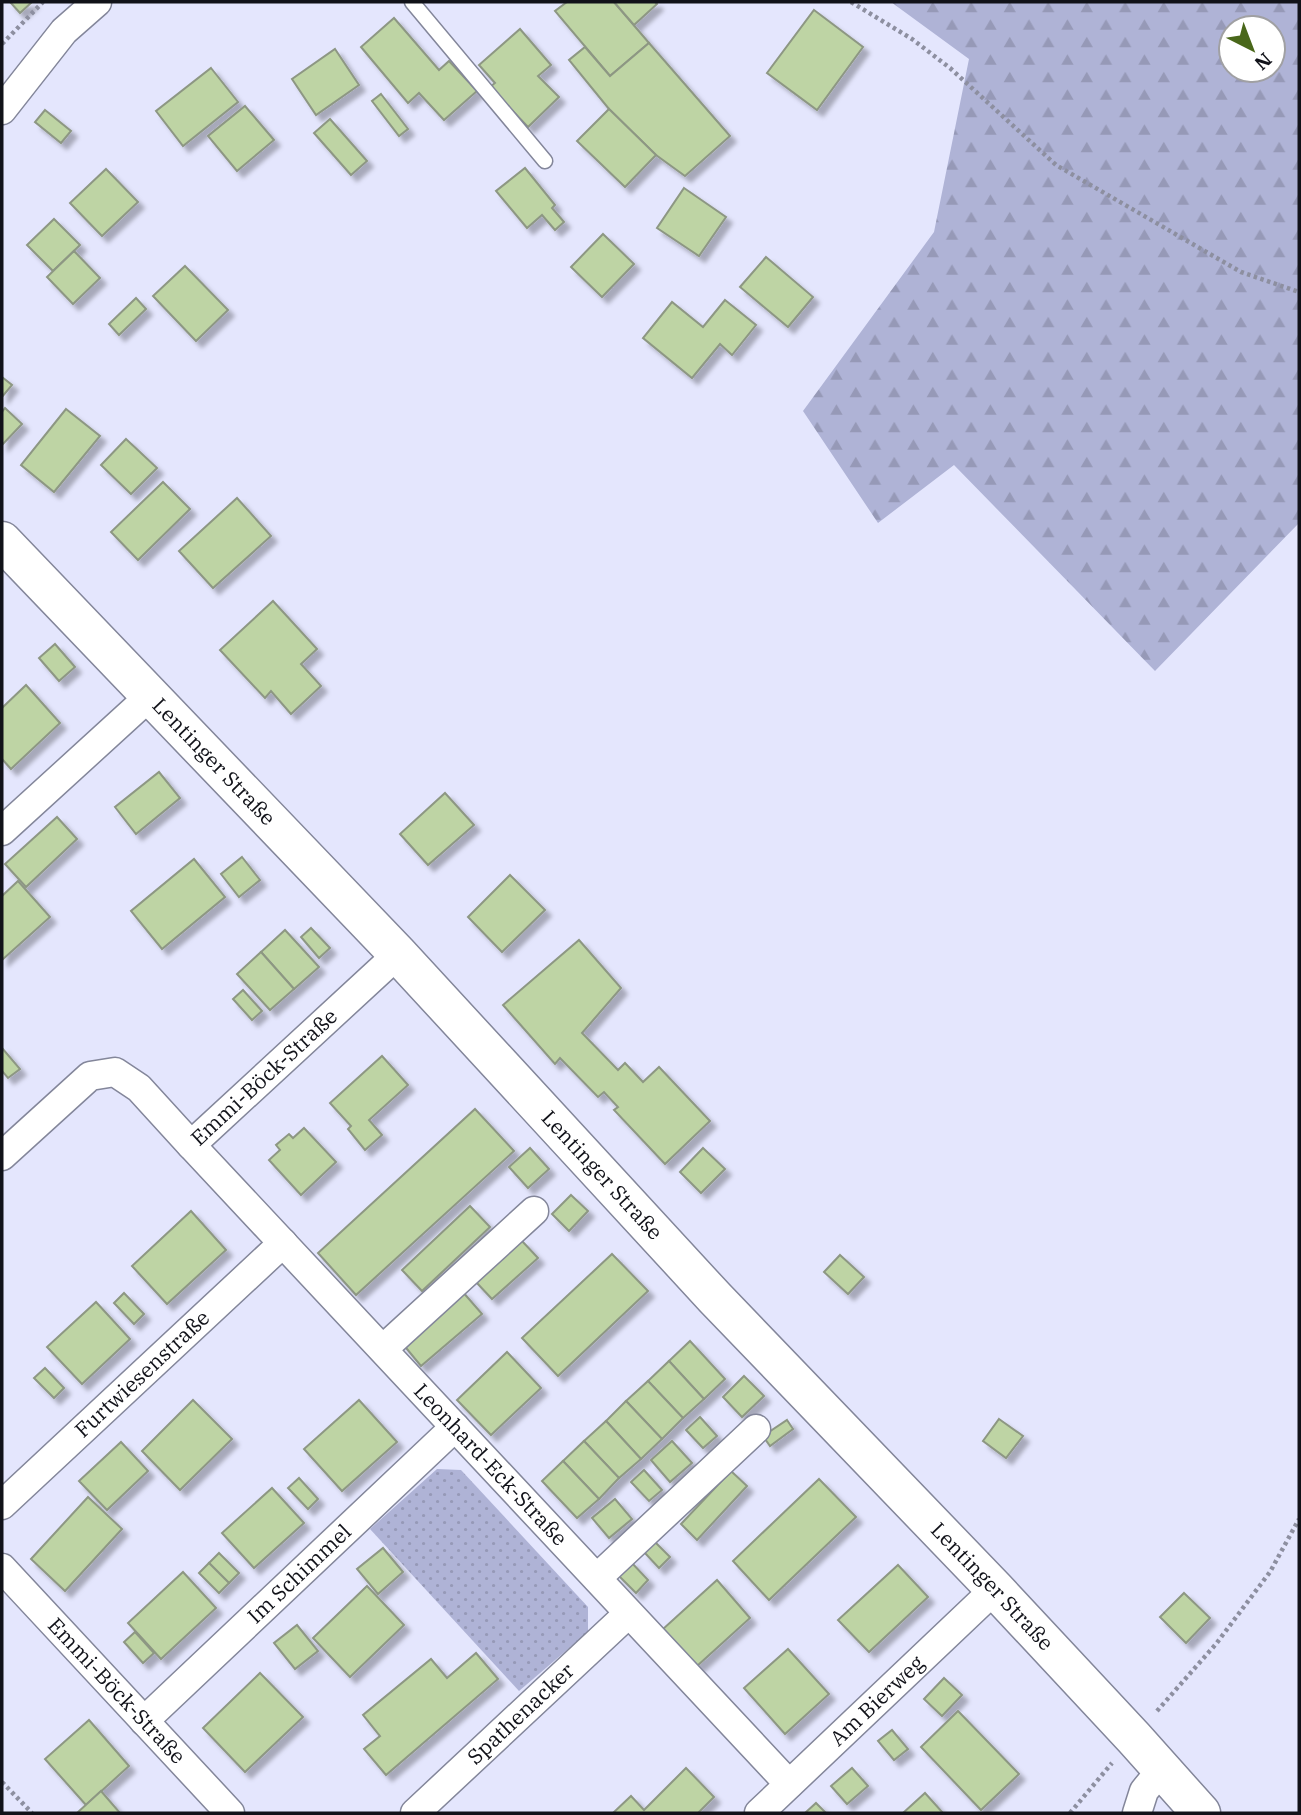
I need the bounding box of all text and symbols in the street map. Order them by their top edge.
north arrow [1217,14,1287,84]
text: N [1250,48,1277,76]
street label: Lentinger Straße [147,691,282,831]
street label: Emmi-Böck-Straße [184,1002,343,1151]
street label: Lentinger Straße [536,1104,669,1245]
street label: Furtwiesenstraße [68,1303,215,1443]
street label: Leonhard-Eck-Straße [408,1377,574,1551]
street label: Lentinger Straße [925,1516,1060,1656]
street label: Im Schimmel [241,1518,357,1629]
street label: Emmi-Böck-Straße [42,1611,192,1769]
street label: Am Bierweg [823,1648,930,1752]
street label: Spathenacker [461,1656,580,1770]

